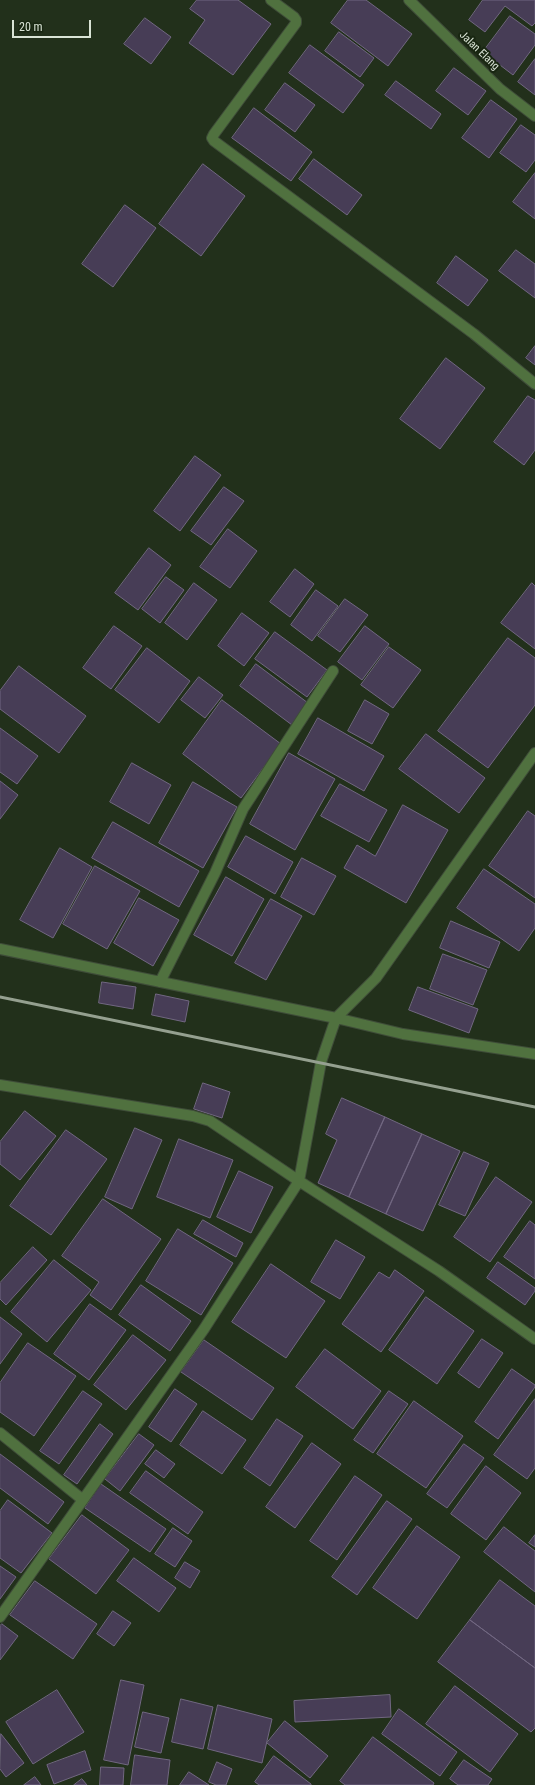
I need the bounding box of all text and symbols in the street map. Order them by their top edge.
scale bar [14,12,93,38]
text: 20 m [19,20,43,34]
street label: Jalan Elang [456,29,502,73]

